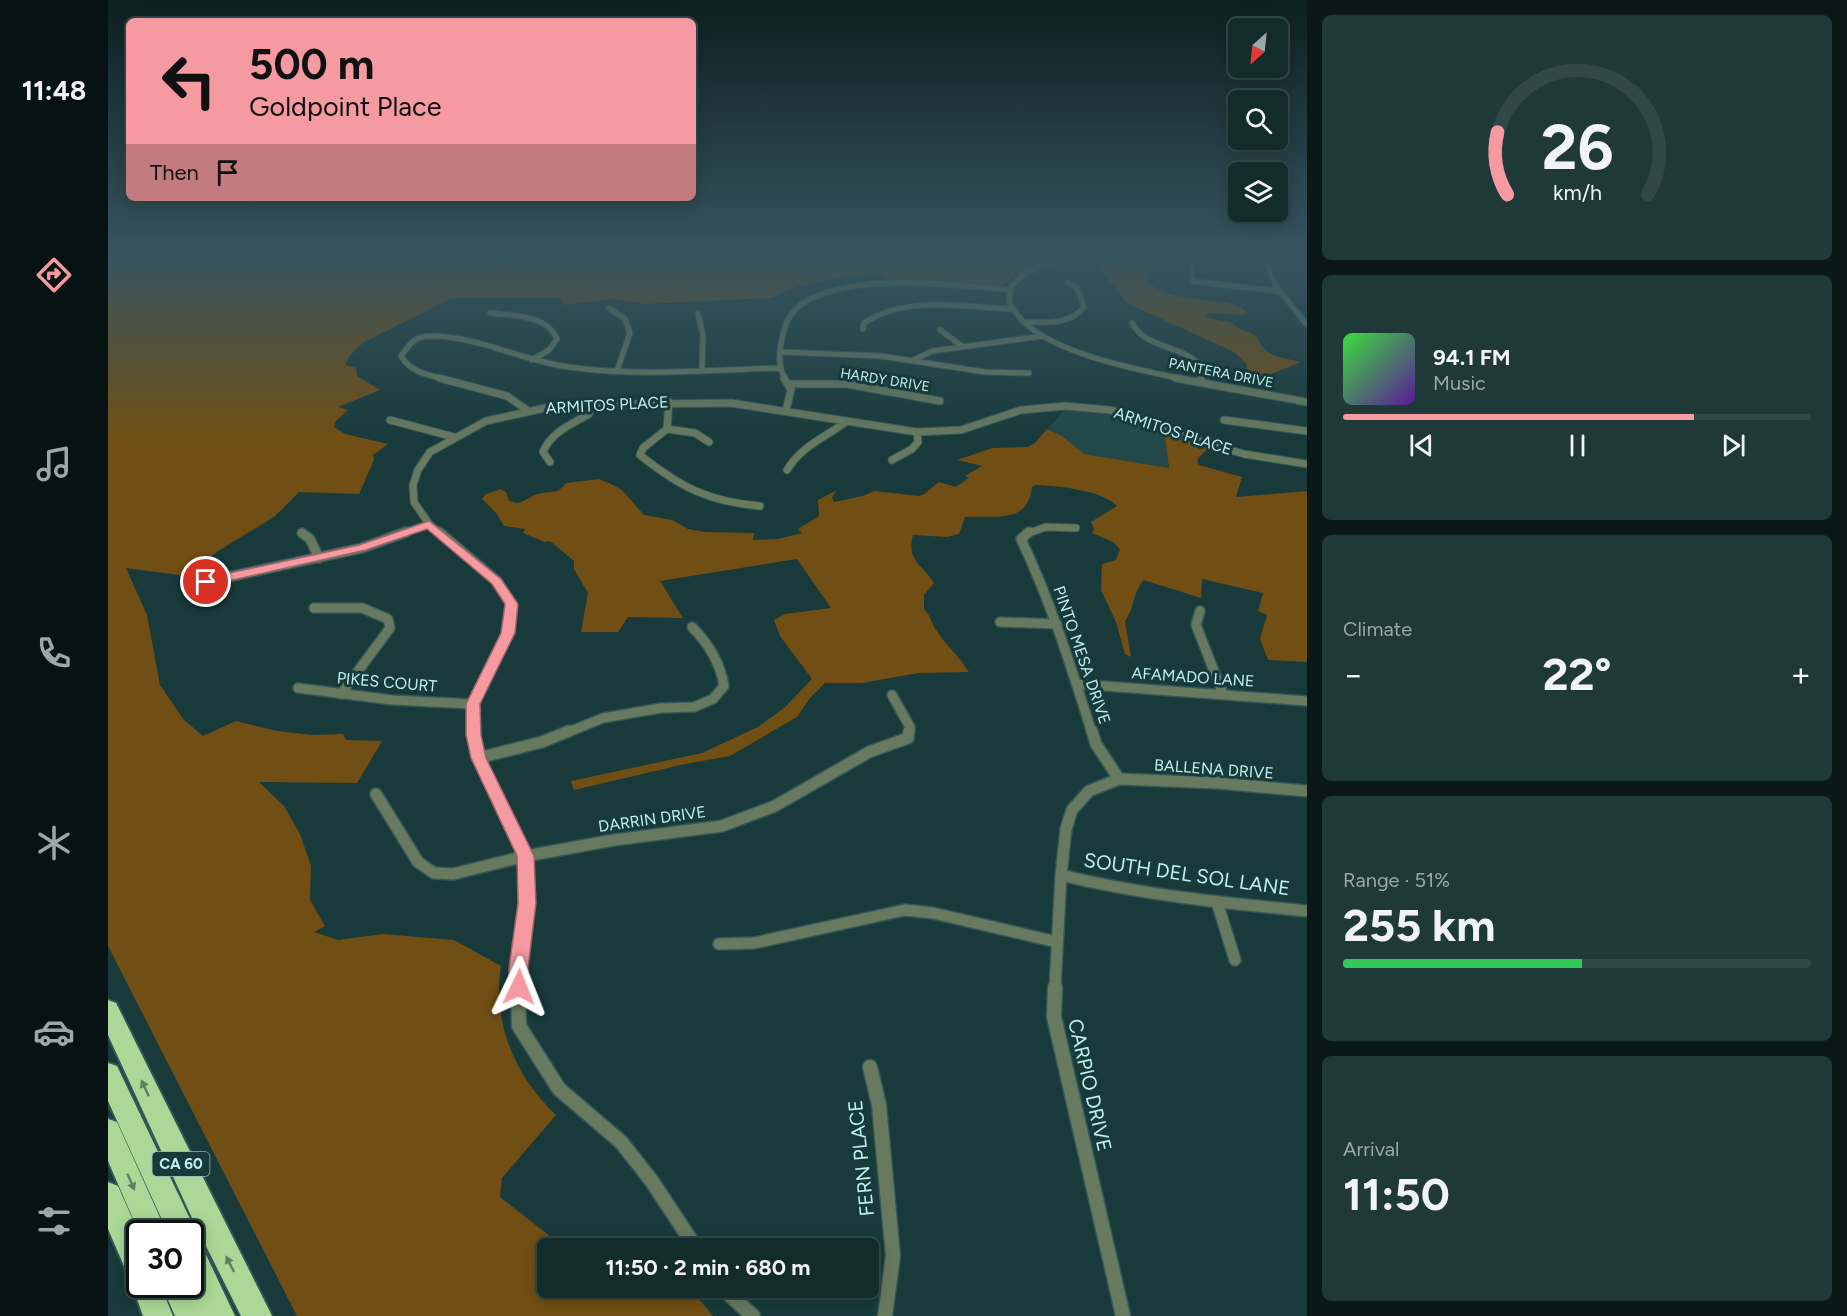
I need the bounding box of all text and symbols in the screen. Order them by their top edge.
north arrow [1228,18,1288,78]
map controls [1228,18,1288,222]
text: 500 m [249,39,374,90]
icon: left [150,42,228,120]
text: 11:48 [22,74,86,107]
text: Goldpoint Place [249,90,441,123]
button: search [1228,90,1288,150]
text: 26 [1541,110,1613,185]
icon: arrive [211,156,244,189]
text: Then [150,159,199,186]
button: layers [1228,162,1288,222]
text: km/h [1553,180,1601,205]
icon: directions [33,254,75,296]
text: 94.1 FM [1433,344,1511,371]
street label: PANTERA DRIVE [1167,355,1275,391]
street label: HARDY DRIVE [839,365,931,395]
text: Music [1433,371,1486,395]
street label: ARMITOS PLACE [545,392,669,418]
street label: ARMITOS PLACE [1112,403,1234,459]
icon: previous [1405,429,1438,462]
icon: pause [1561,429,1594,462]
icon: next [1717,429,1750,462]
icon: music [33,443,75,485]
pin [180,556,231,607]
icon: arrive [189,565,222,598]
street label: PINTO MESA DRIVE [1049,583,1115,727]
text: Climate [1343,617,1412,641]
icon: phone [33,632,75,674]
text: 22° [1542,647,1612,701]
text: − [1343,655,1364,694]
text: + [1790,655,1811,694]
street label: AFAMADO LANE [1131,663,1255,691]
street label: PIKES COURT [336,668,438,696]
street label: BALLENA DRIVE [1154,755,1274,783]
street label: DARRIN DRIVE [597,802,707,836]
icon: climate [33,822,75,864]
street label: SOUTH DEL SOL LANE [1082,848,1292,900]
text: Range · 51% [1343,868,1450,892]
text: 255 km [1343,898,1496,952]
position arrow [487,955,551,1019]
icon: car [33,1011,75,1053]
street label: CARPIO DRIVE [1063,1016,1117,1154]
one-way arrow [141,1080,150,1097]
street label: FERN PLACE [843,1099,879,1217]
text: Arrival [1343,1137,1399,1161]
road number: CA 60 [152,1152,209,1176]
text: 11:50 [1343,1167,1450,1221]
one-way arrow [126,1173,136,1191]
icon: filters [33,1200,75,1242]
speed limit sign: 30 [126,1220,204,1298]
text: 11:50 · 2 min · 680 m [606,1254,810,1281]
one-way arrow [226,1255,236,1273]

